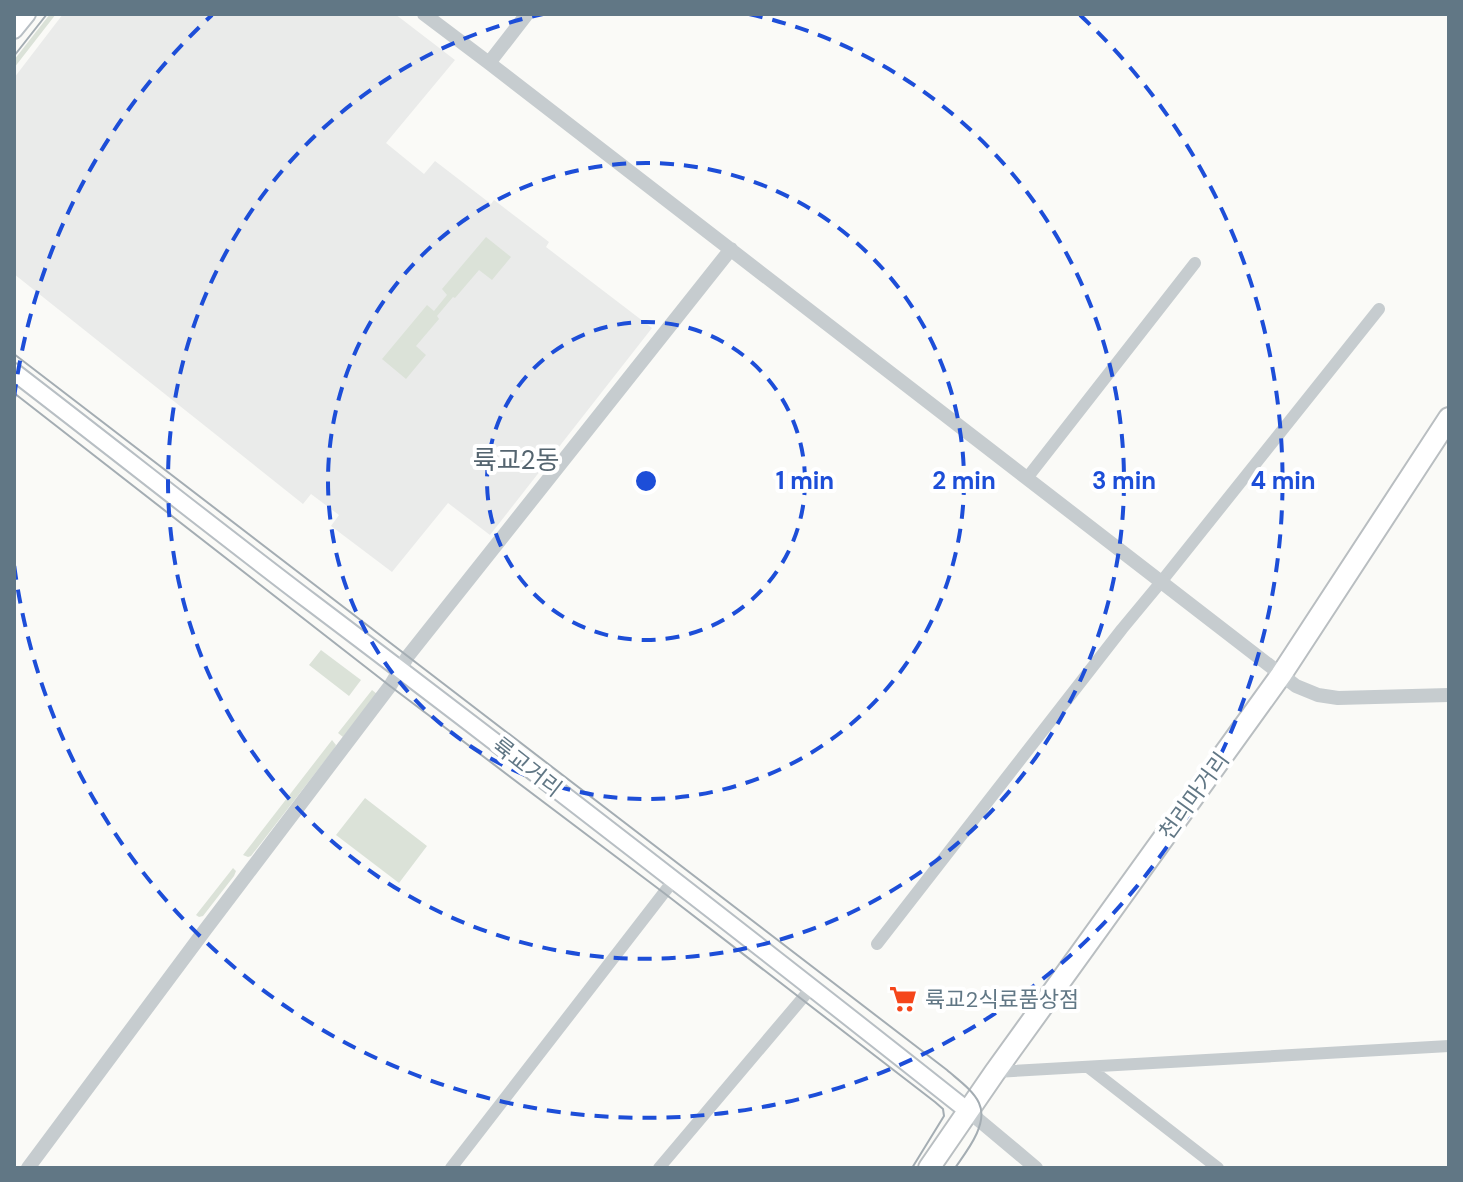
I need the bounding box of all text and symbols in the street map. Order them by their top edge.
district label: 륙교2동 [473,443,559,477]
text: 1 min [776,465,834,496]
text: 2 min [932,465,996,496]
text: 3 min [1092,465,1156,496]
text: 4 min [1250,465,1316,496]
centre of rings [632,467,660,495]
street label: 륙교거리 [486,731,568,803]
street label: 천리마거리 [1153,747,1235,845]
supermarket icon: 륙교2식료품상점 [888,984,918,1014]
place label: 륙교2식료품상점 [925,985,1079,1014]

